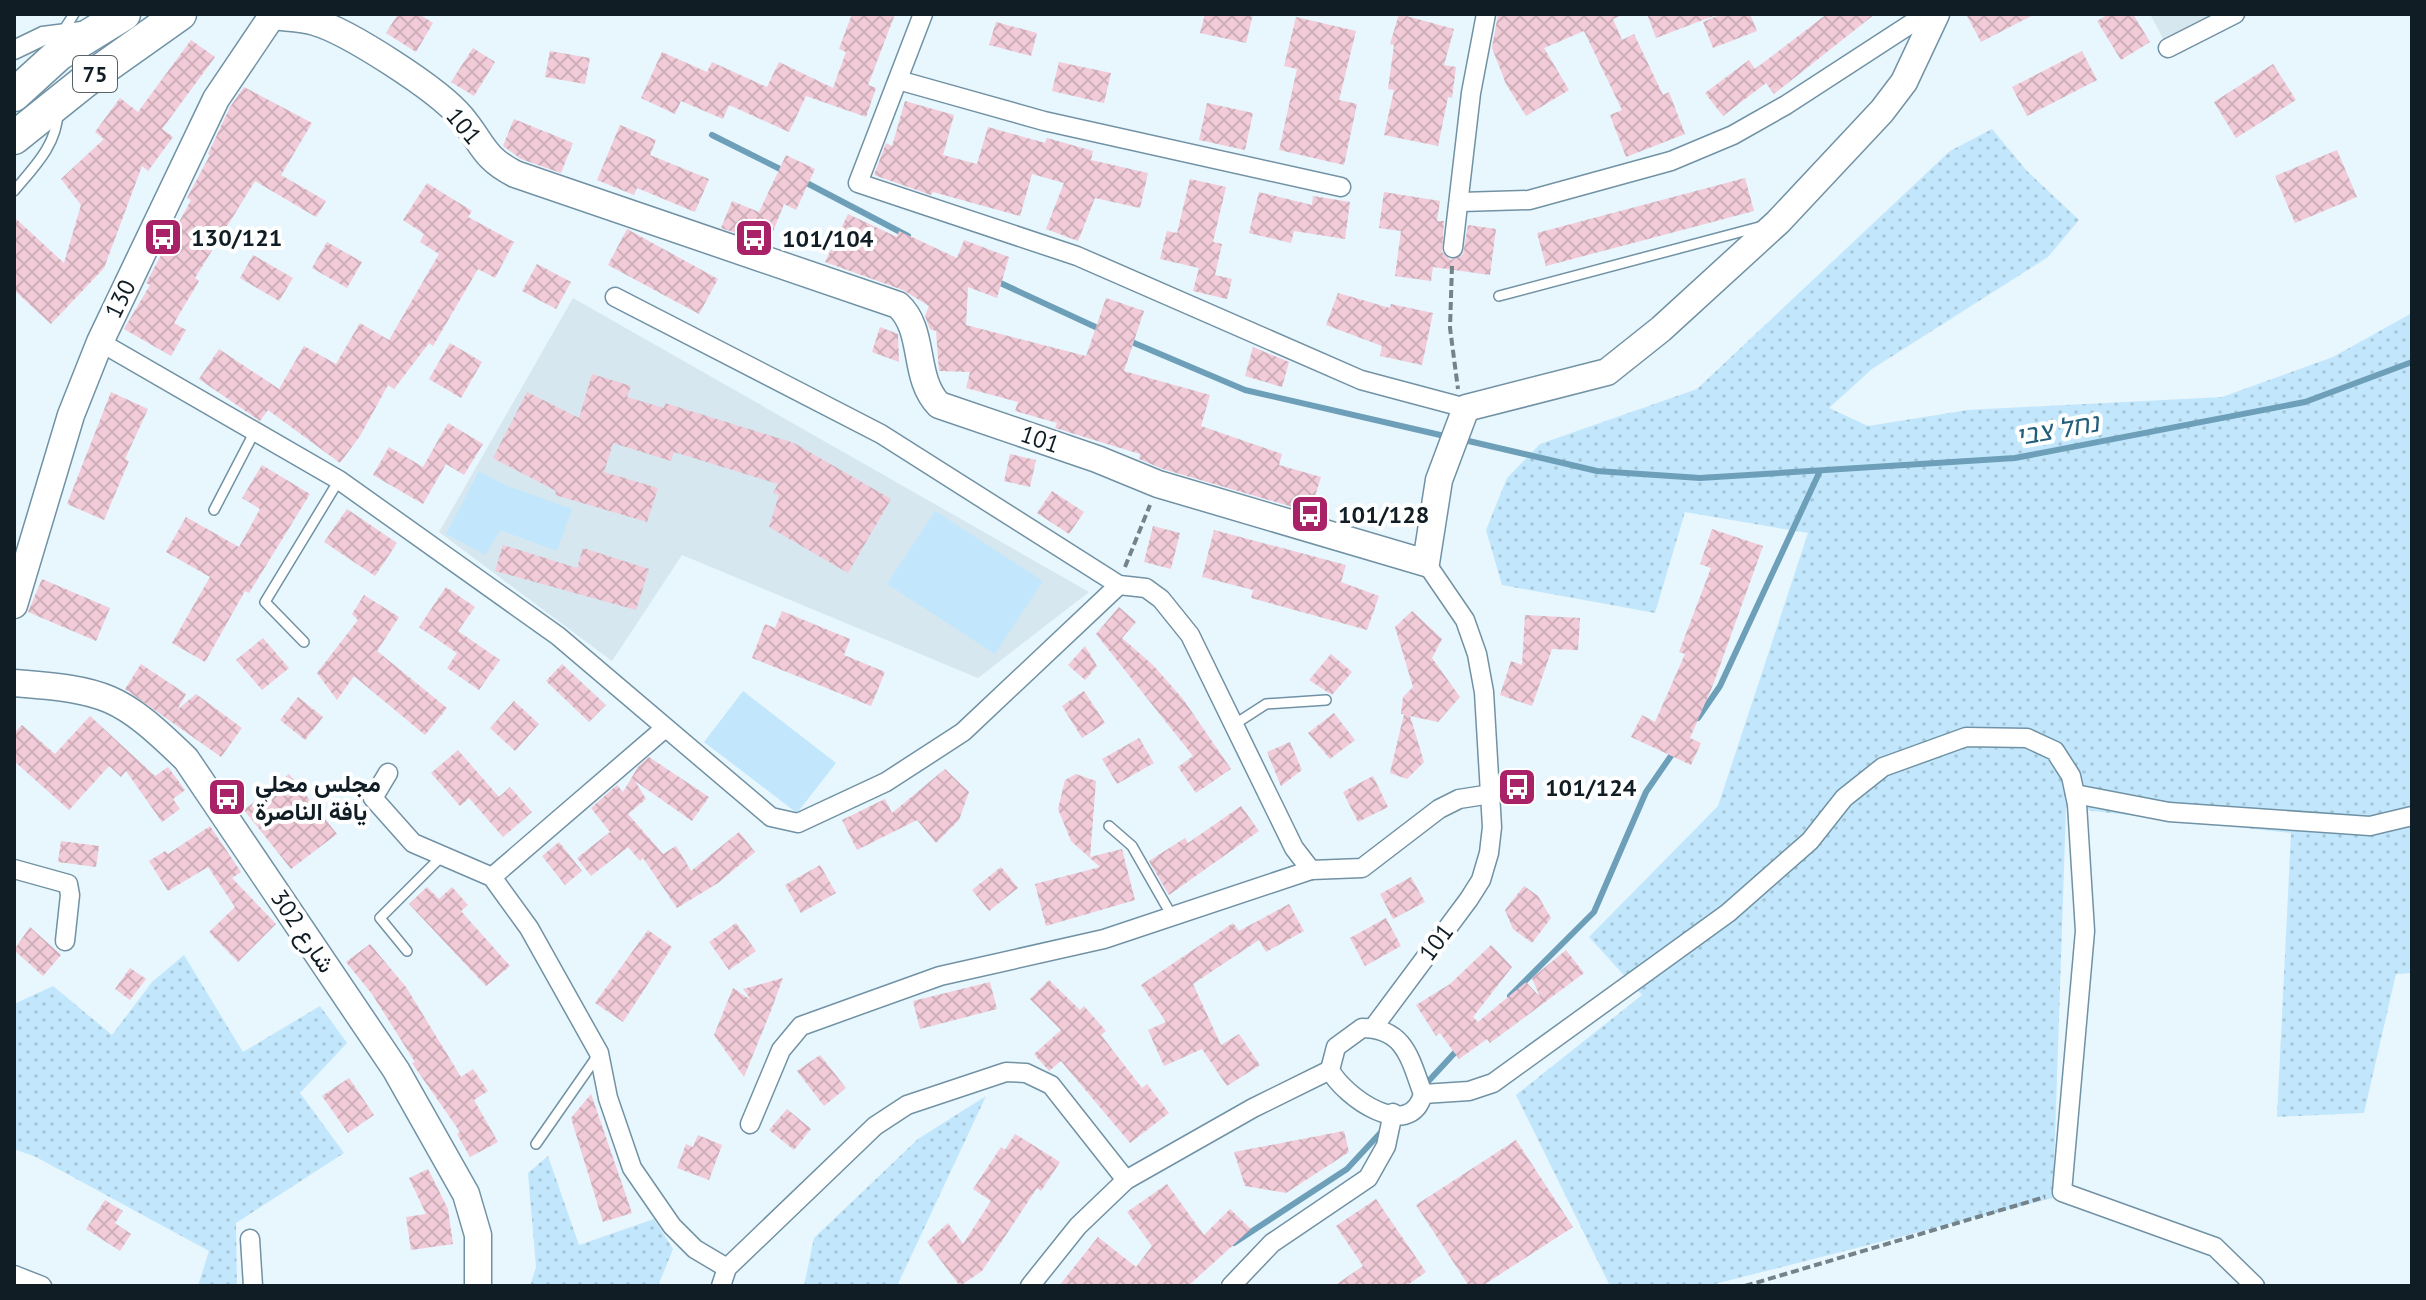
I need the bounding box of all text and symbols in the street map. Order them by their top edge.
road number: 75 [73,56,117,92]
street label: 101 [440,101,488,151]
bus stop icon: 130/121 [142,216,184,258]
bus stop icon: 101/104 [733,217,775,259]
place label: 130/121 [191,222,282,253]
place label: 101/104 [782,223,874,254]
street label: 130 [97,275,143,323]
water label: נחל צבי [2013,405,2103,453]
street label: 101 [1016,418,1064,460]
bus stop icon: 101/128 [1289,493,1331,535]
place label: 101/128 [1338,499,1429,530]
bus stop icon: 101/124 [1496,766,1538,808]
place label: مجلس محلي يافة الناصرة [255,768,381,827]
place label: 101/124 [1545,772,1637,803]
bus stop icon: مجلس محلي يافة الناصرة [206,776,248,818]
street label: شارع 302 [263,883,342,979]
street label: 101 [1412,917,1460,967]

